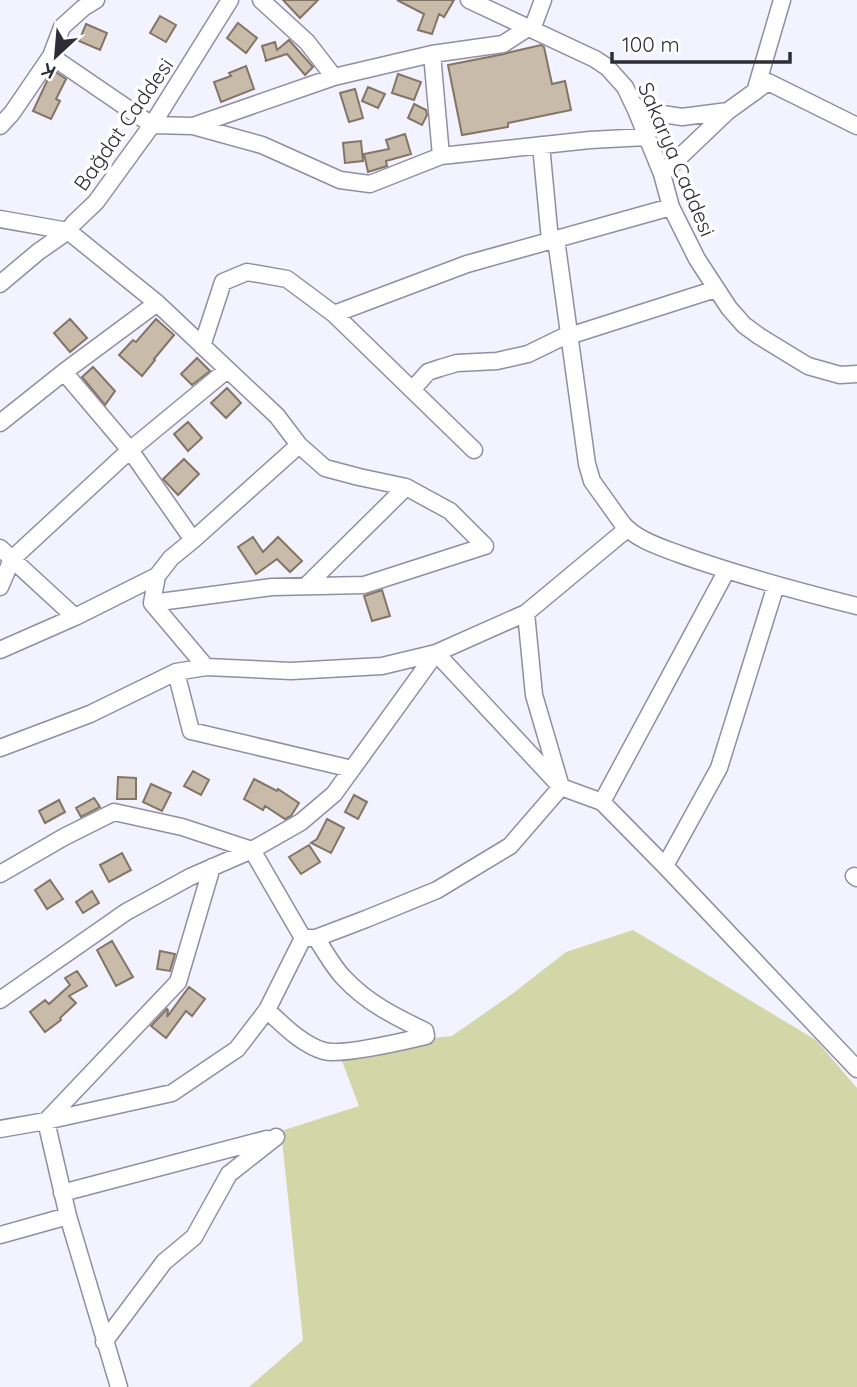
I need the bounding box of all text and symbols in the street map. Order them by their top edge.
north arrow [21,21,91,91]
scale bar [612,21,790,65]
text: 100 m [622,31,680,57]
street label: Bağdat Caddesi [68,53,178,195]
text: K [38,58,59,85]
street label: Sakarya Caddesi [633,78,721,240]

